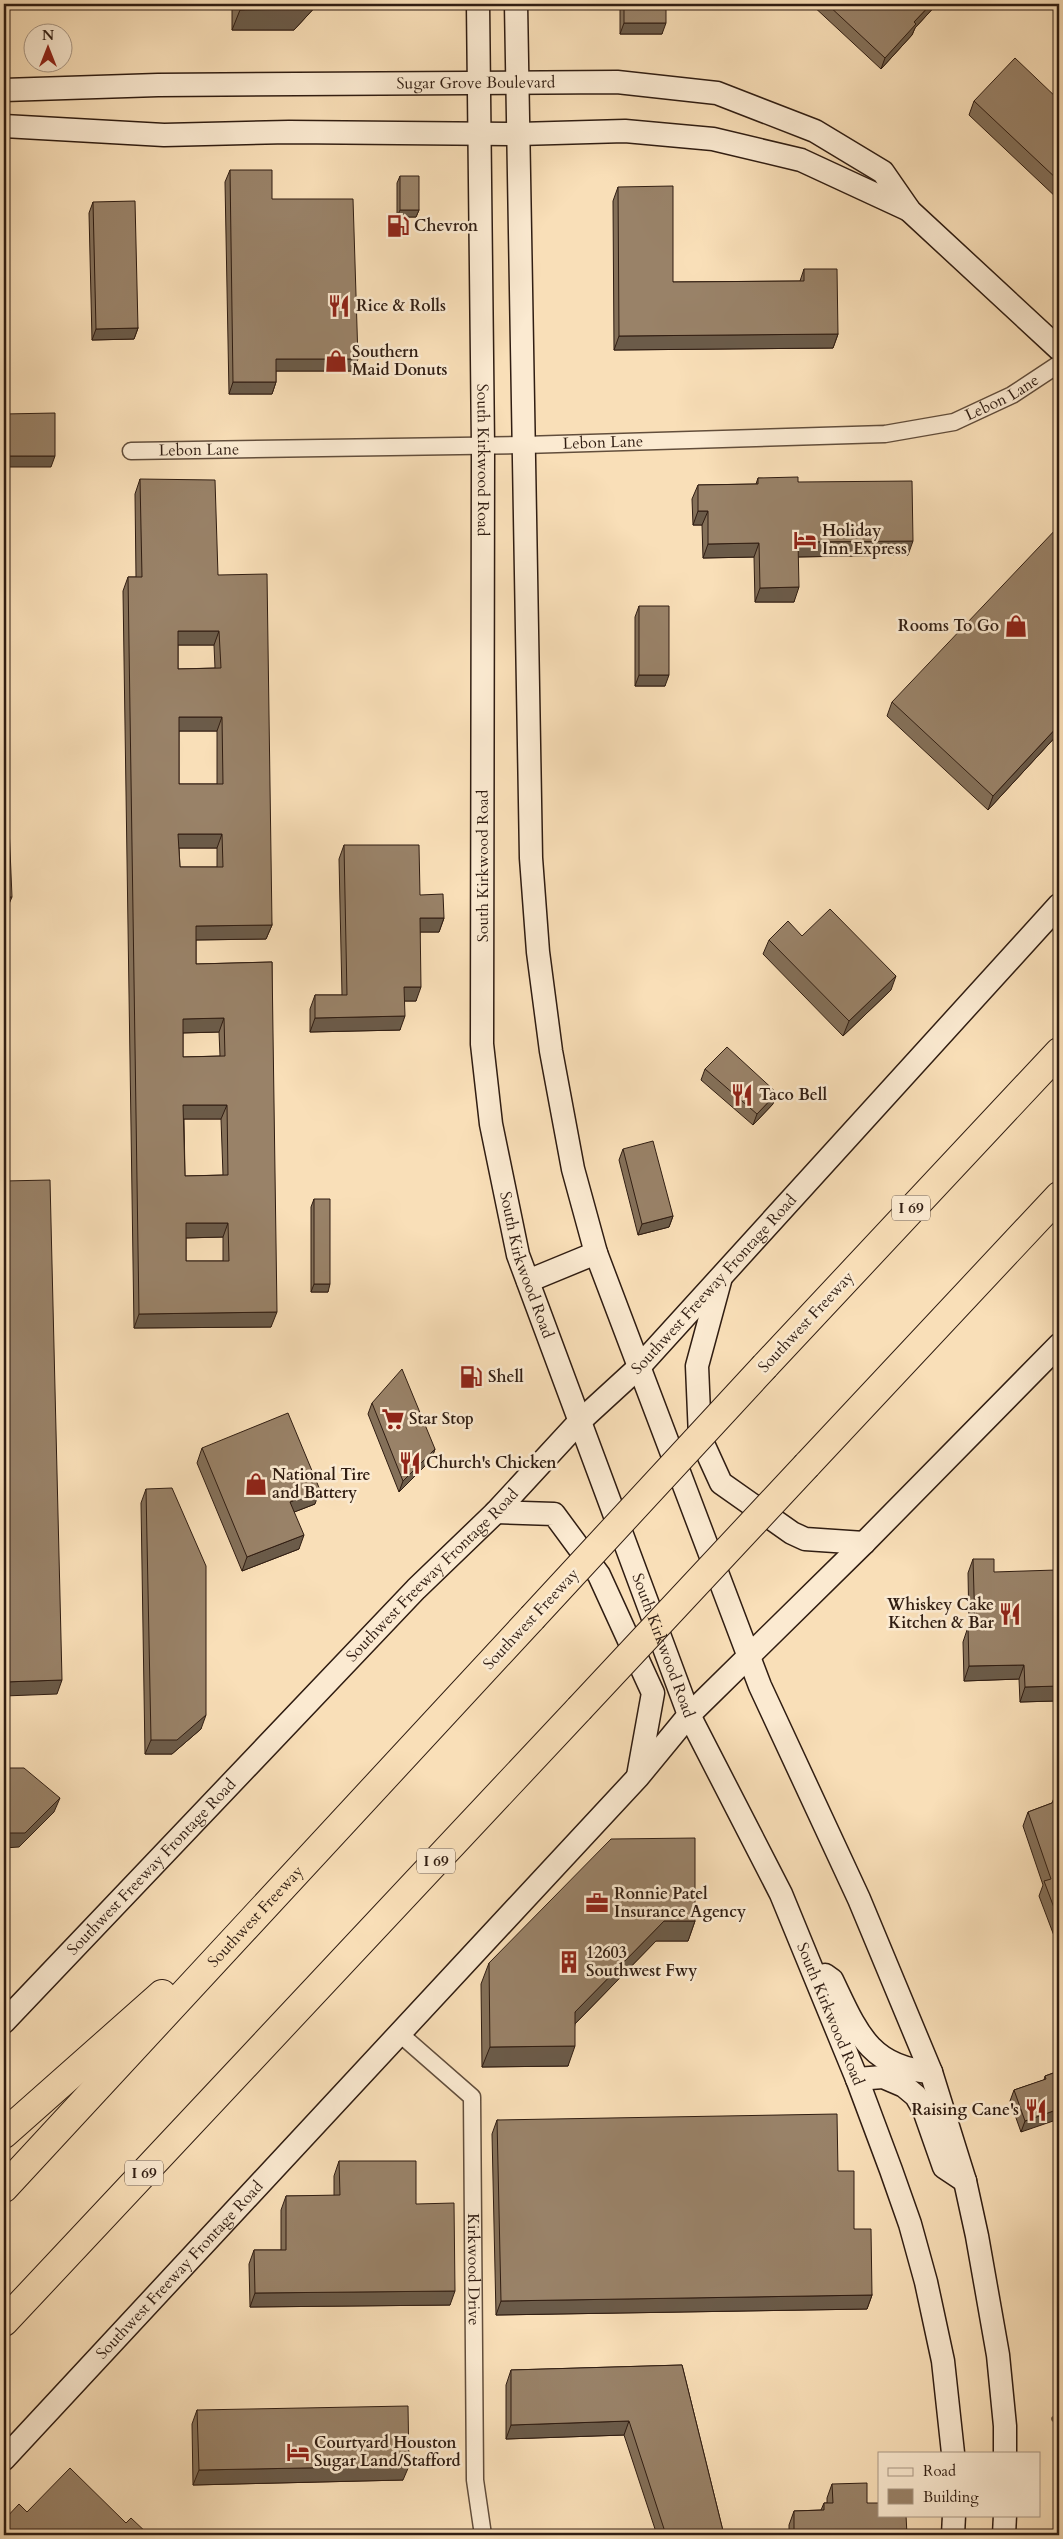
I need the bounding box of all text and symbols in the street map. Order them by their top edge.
north arrow [22,22,72,72]
text: N [42,26,54,45]
street label: Sugar Grove Boulevard [396,71,556,94]
fuel station icon: Chevron [385,213,411,239]
place label: Chevron [414,215,479,237]
restaurant icon: Rice & Rolls [326,293,352,319]
place label: Rice & Rolls [356,295,446,317]
place label: Southern Maid Donuts [352,341,448,381]
shop icon: Southern Maid Donuts [323,348,349,374]
street label: Lebon Lane [962,369,1043,426]
street label: South Kirkwood Road [471,384,494,537]
street label: Lebon Lane [562,430,644,455]
street label: Lebon Lane [159,438,239,462]
place label: Holiday Inn Express [822,520,907,560]
hotel icon: Holiday Inn Express [792,527,818,553]
shop icon: Rooms To Go [1003,613,1029,639]
place label: Rooms To Go [898,615,999,637]
street label: South Kirkwood Road [472,789,494,942]
restaurant icon: Taco Bell [729,1082,755,1108]
place label: Taco Bell [759,1084,827,1106]
street label: Southwest Freeway Frontage Road [627,1189,802,1380]
street label: South Kirkwood Road [494,1190,559,1342]
road number: I 69 [892,1196,930,1220]
street label: Southwest Freeway [753,1266,859,1378]
fuel station icon: Shell [458,1364,484,1390]
place label: Shell [488,1366,524,1388]
supermarket icon: Star Stop [380,1406,406,1432]
place label: Star Stop [409,1408,474,1430]
restaurant icon: Church's Chicken [397,1450,423,1476]
place label: Church's Chicken [426,1452,557,1474]
place label: National Tire and Battery [272,1464,370,1504]
shop icon: National Tire and Battery [243,1471,269,1497]
street label: Southwest Freeway Frontage Road [341,1483,524,1667]
street label: Southwest Freeway [478,1563,584,1675]
street label: South Kirkwood Road [626,1570,700,1721]
place label: Whiskey Cake Kitchen & Bar [886,1594,995,1634]
restaurant icon: Whiskey Cake Kitchen & Bar [997,1601,1023,1627]
street label: Southwest Freeway Frontage Road [62,1773,241,1960]
road number: I 69 [417,1848,455,1874]
street label: Southwest Freeway [203,1860,309,1972]
place label: Ronnie Patel Insurance Agency [614,1883,746,1923]
office icon: Ronnie Patel Insurance Agency [584,1890,610,1916]
street label: South Kirkwood Road [791,1939,870,2089]
place label: 12603 Southwest Fwy [586,1942,697,1982]
building icon: 12603 Southwest Fwy [556,1949,582,1975]
restaurant icon: Raising Cane's [1023,2097,1049,2123]
place label: Raising Cane's [911,2099,1019,2121]
road number: I 69 [125,2160,163,2186]
street label: Southwest Freeway Frontage Road [91,2176,269,2364]
street label: Kirkwood Drive [462,2213,485,2326]
place label: Courtyard Houston Sugar Land/Stafford [314,2432,461,2472]
hotel icon: Courtyard Houston Sugar Land/Stafford [285,2439,311,2465]
legend [878,2452,1040,2516]
text: Road [923,2461,956,2481]
text: Building [923,2487,979,2507]

